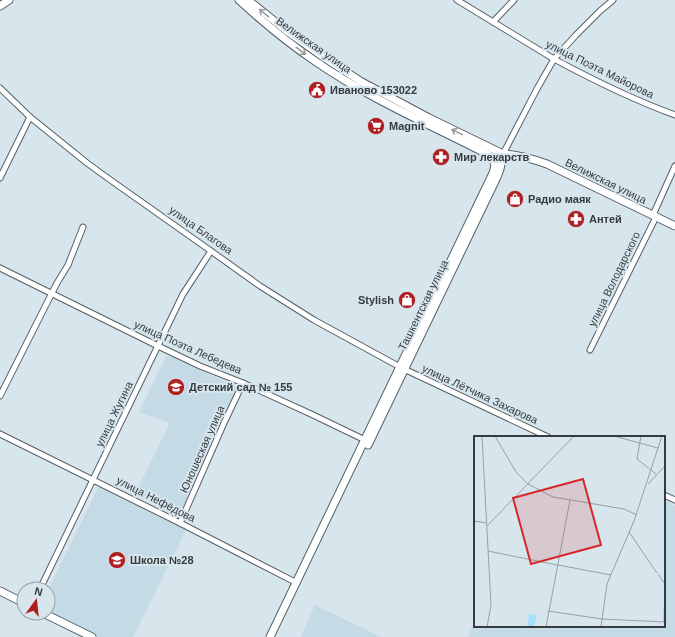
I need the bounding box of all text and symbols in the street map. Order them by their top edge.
one-way arrow [258,8,269,17]
street label: Велижская улица [274,15,355,76]
street label: улица Поэта Майорова [544,38,657,101]
one-way arrow [295,47,306,56]
public building icon: Иваново 153022 [307,80,327,100]
place label: Иваново 153022 [330,84,417,96]
supermarket icon: Magnit [366,116,386,136]
place label: Magnit [389,120,425,132]
one-way arrow [452,128,464,135]
pharmacy icon: Мир лекарств [431,147,451,167]
place label: Мир лекарств [454,151,530,163]
street label: Велижская улица [563,156,649,206]
shop icon: Радио маяк [505,189,525,209]
place label: Радио маяк [528,193,591,205]
street label: улица Благова [167,204,236,257]
pharmacy icon: Антей [566,209,586,229]
place label: Антей [589,213,622,225]
street label: улица Володарского [586,230,642,328]
street label: Ташкентская улица [396,257,451,352]
shop icon: Stylish [397,290,417,310]
place label: Stylish [358,294,394,306]
street label: улица Поэта Лебедева [132,318,244,377]
street label: улица Лётчика Захарова [420,362,540,426]
school or university icon: Детский сад № 155 [166,377,186,397]
street label: улица Жугина [93,379,135,449]
place label: Детский сад № 155 [189,381,292,393]
street label: Юношеская улица [177,403,227,494]
inset map [474,436,665,627]
street label: улица Нефёдова [115,474,198,524]
school or university icon: Школа №28 [107,550,127,570]
place label: Школа №28 [130,554,194,566]
north arrow [16,581,56,621]
text: N [33,585,44,598]

